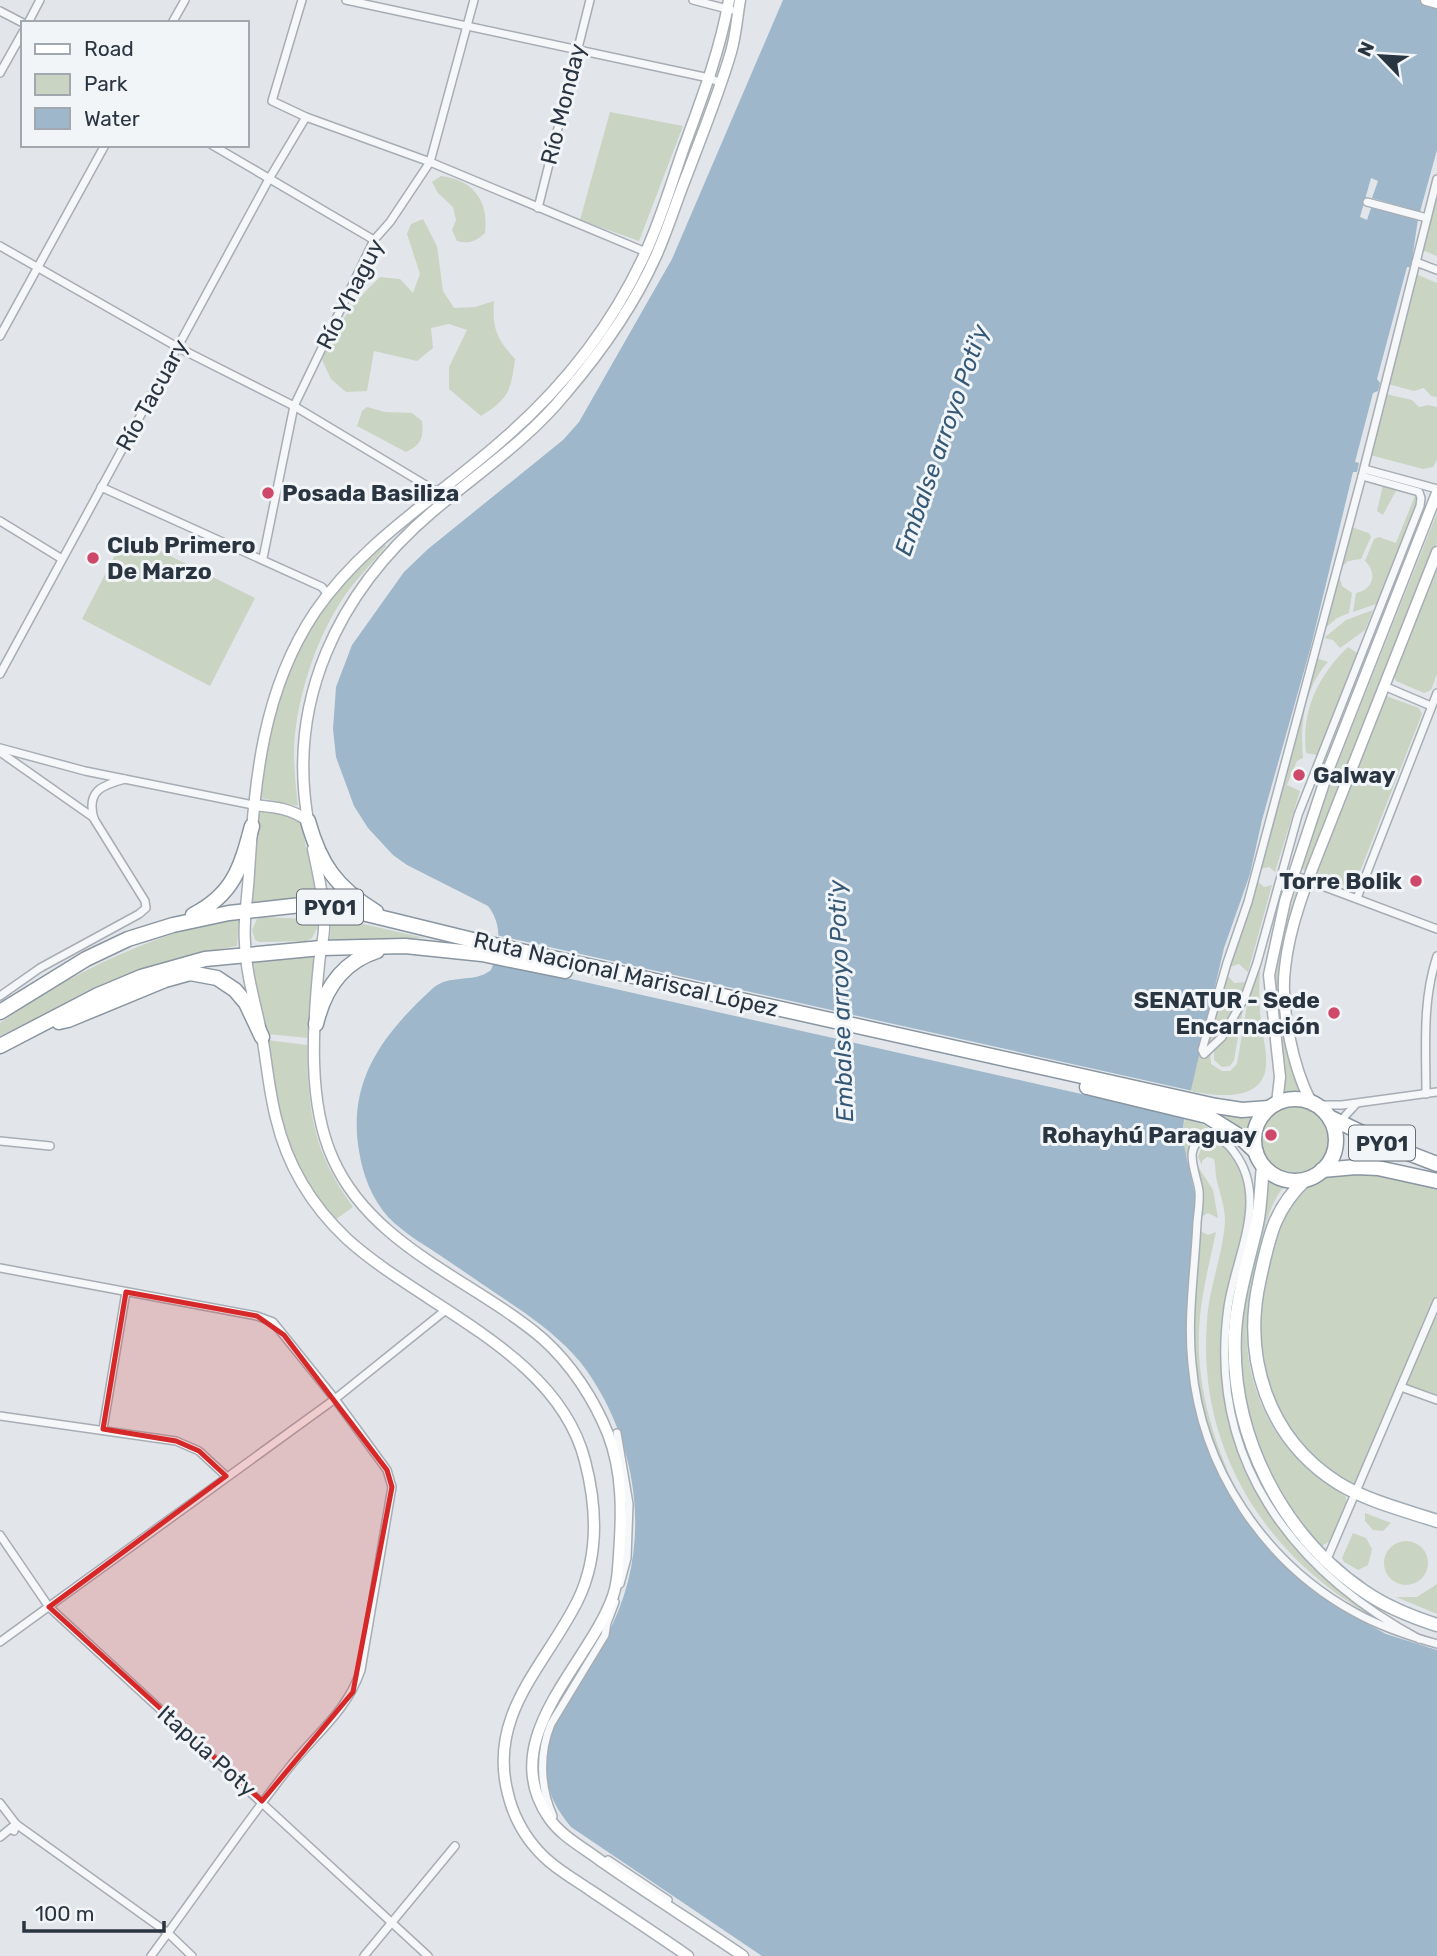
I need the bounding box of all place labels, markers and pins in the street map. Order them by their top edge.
place label: Posada Basiliza [282,479,459,507]
marker: Posada Basiliza [260,485,276,501]
place label: Club Primero De Marzo [107,531,256,585]
marker: Club Primero De Marzo [85,550,101,566]
place label: Galway [1313,761,1396,789]
marker: Galway [1291,767,1307,783]
place label: Torre Bolik [1279,867,1403,895]
marker: Torre Bolik [1408,873,1424,889]
place label: SENATUR - Sede Encarnación [1134,986,1320,1040]
marker: SENATUR - Sede Encarnación [1326,1005,1342,1021]
place label: Rohayhú Paraguay [1042,1121,1257,1149]
marker: Rohayhú Paraguay [1263,1127,1279,1143]

